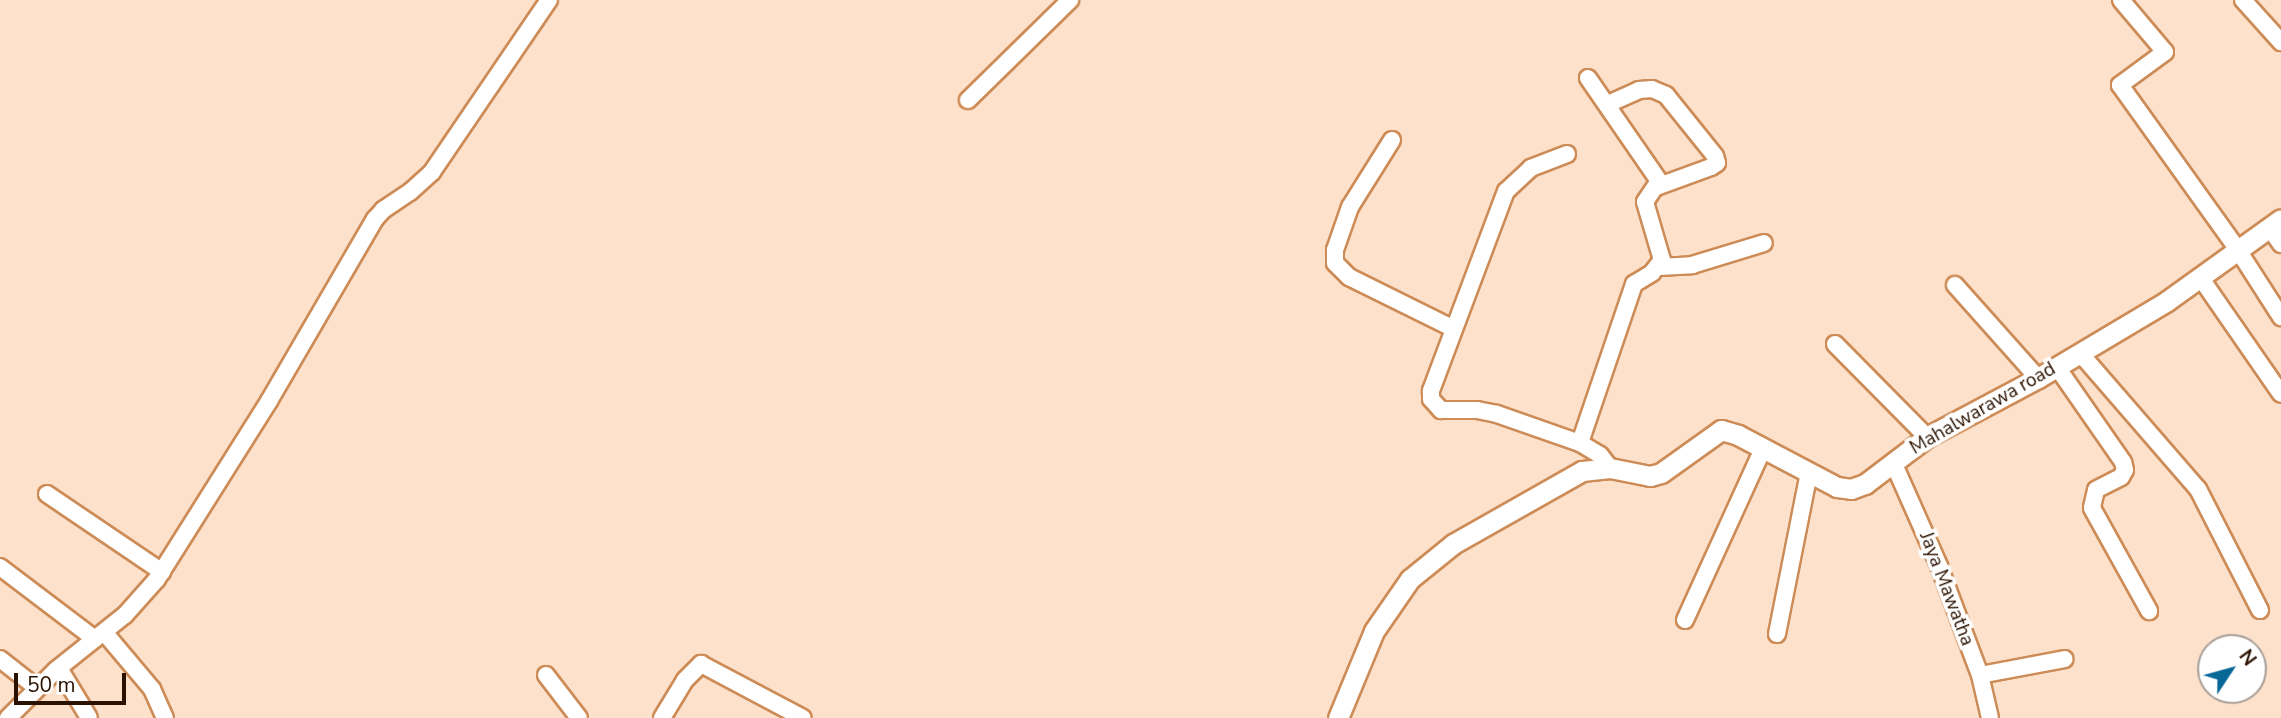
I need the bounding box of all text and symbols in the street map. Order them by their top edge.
street label: Mahalwarawa road [1906,358,2060,460]
street label: Jaya Mawatha [1914,529,1978,649]
north arrow [2197,634,2267,704]
text: N [2233,644,2262,671]
scale bar [18,658,130,702]
text: 50 m [27,671,76,699]

